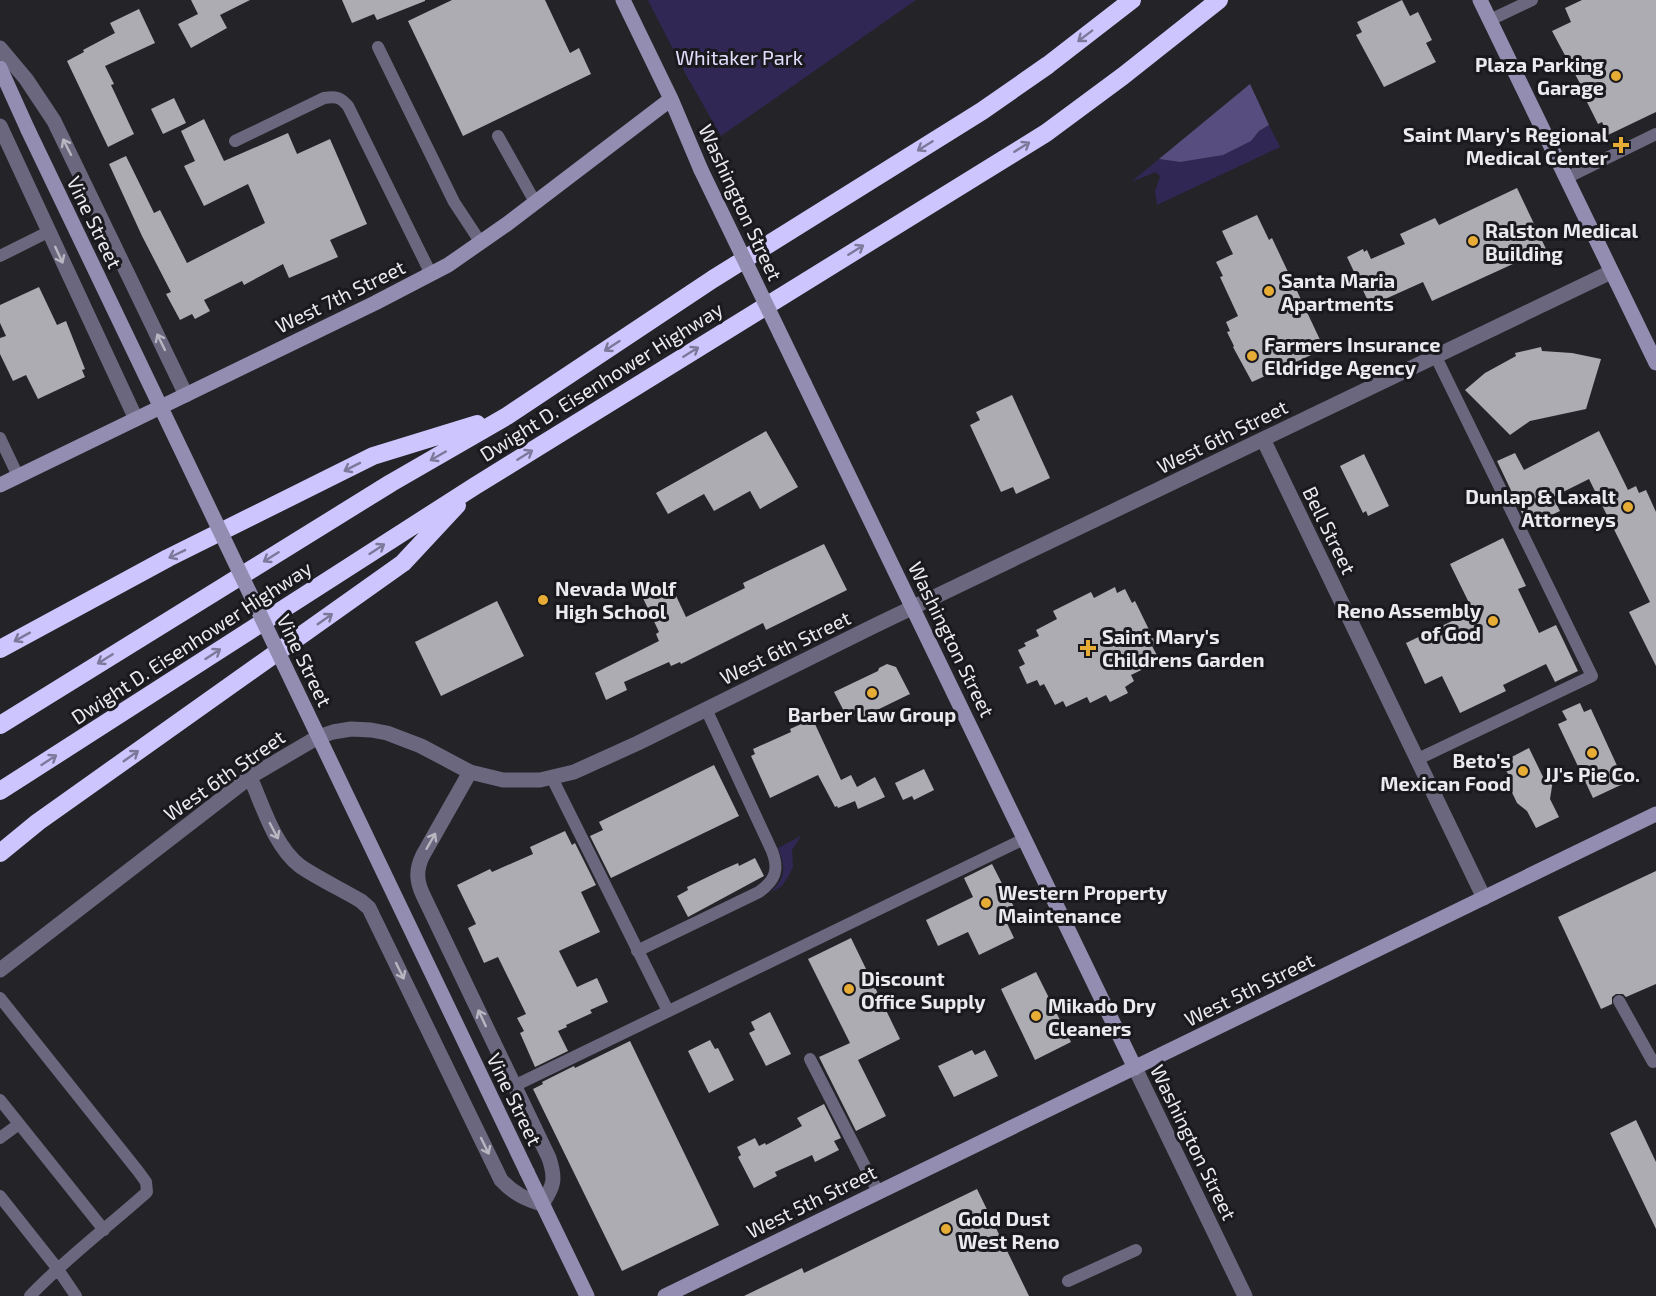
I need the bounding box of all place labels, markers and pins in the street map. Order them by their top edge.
place label: Plaza Parking Garage [1475,52,1604,99]
marker: Plaza Parking Garage [1609,69,1623,83]
place label: Saint Mary's Regional Medical Center [1403,122,1608,169]
marker: Saint Mary's Regional Medical Center [1612,136,1630,154]
place label: Ralston Medical Building [1485,218,1638,265]
marker: Ralston Medical Building [1466,234,1480,248]
place label: Santa Maria Apartments [1281,268,1395,315]
marker: Santa Maria Apartments [1262,284,1276,298]
place label: Farmers Insurance Eldridge Agency [1264,332,1441,380]
marker: Farmers Insurance Eldridge Agency [1245,349,1259,363]
place label: Dunlap & Laxalt Attorneys [1465,484,1616,532]
marker: Dunlap & Laxalt Attorneys [1621,500,1635,514]
place label: Nevada Wolf High School [555,576,677,623]
marker: Nevada Wolf High School [536,593,550,607]
place label: Reno Assembly of God [1337,598,1482,645]
marker: Reno Assembly of God [1486,614,1500,628]
place label: Saint Mary's Childrens Garden [1102,624,1264,671]
marker: Saint Mary's Childrens Garden [1079,639,1097,657]
marker: Barber Law Group [865,686,879,700]
place label: Barber Law Group [788,702,956,726]
marker: JJ's Pie Co. [1585,746,1599,760]
place label: Beto's Mexican Food [1380,748,1511,795]
place label: JJ's Pie Co. [1544,762,1640,786]
marker: Beto's Mexican Food [1516,764,1530,778]
place label: Western Property Maintenance [998,880,1168,927]
marker: Western Property Maintenance [979,896,993,910]
place label: Discount Office Supply [861,966,986,1014]
marker: Discount Office Supply [842,982,856,996]
place label: Mikado Dry Cleaners [1048,993,1157,1040]
marker: Mikado Dry Cleaners [1029,1009,1043,1023]
place label: Gold Dust West Reno [958,1206,1060,1253]
marker: Gold Dust West Reno [939,1222,953,1236]

